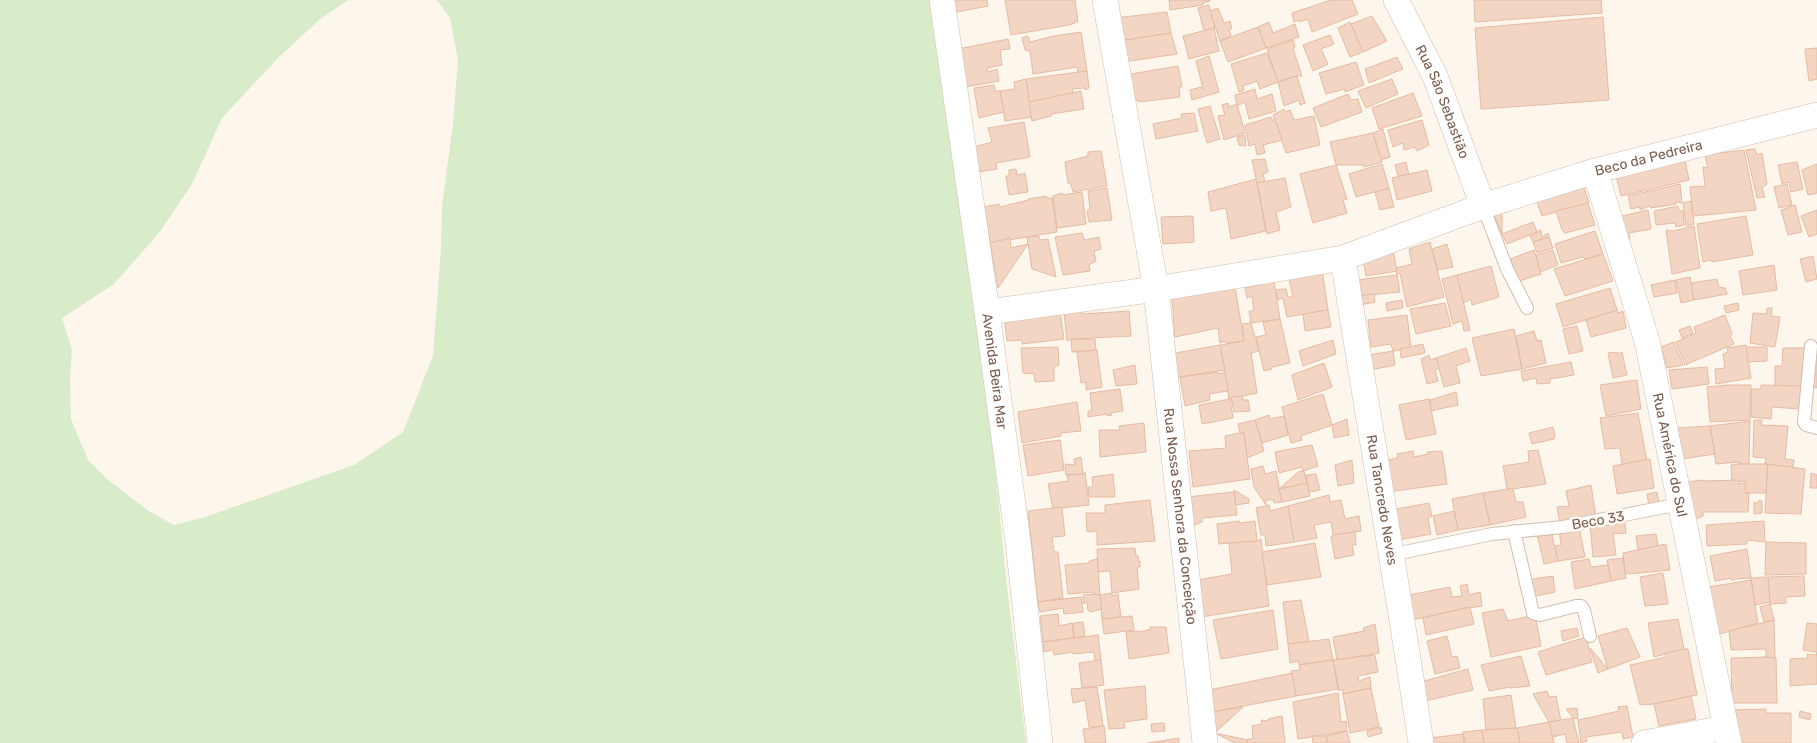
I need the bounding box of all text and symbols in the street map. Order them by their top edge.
street label: Rua São Sebastião [1411,42,1473,161]
street label: Beco da Pedreira [1593,136,1704,180]
street label: Avenida Beira Mar [978,312,1011,431]
street label: Rua América do Sul [1649,391,1691,518]
street label: Rua Nossa Senhora da Conceição [1160,407,1200,625]
street label: Rua Tancredo Neves [1363,433,1401,566]
street label: Beco 33 [1570,508,1626,533]

